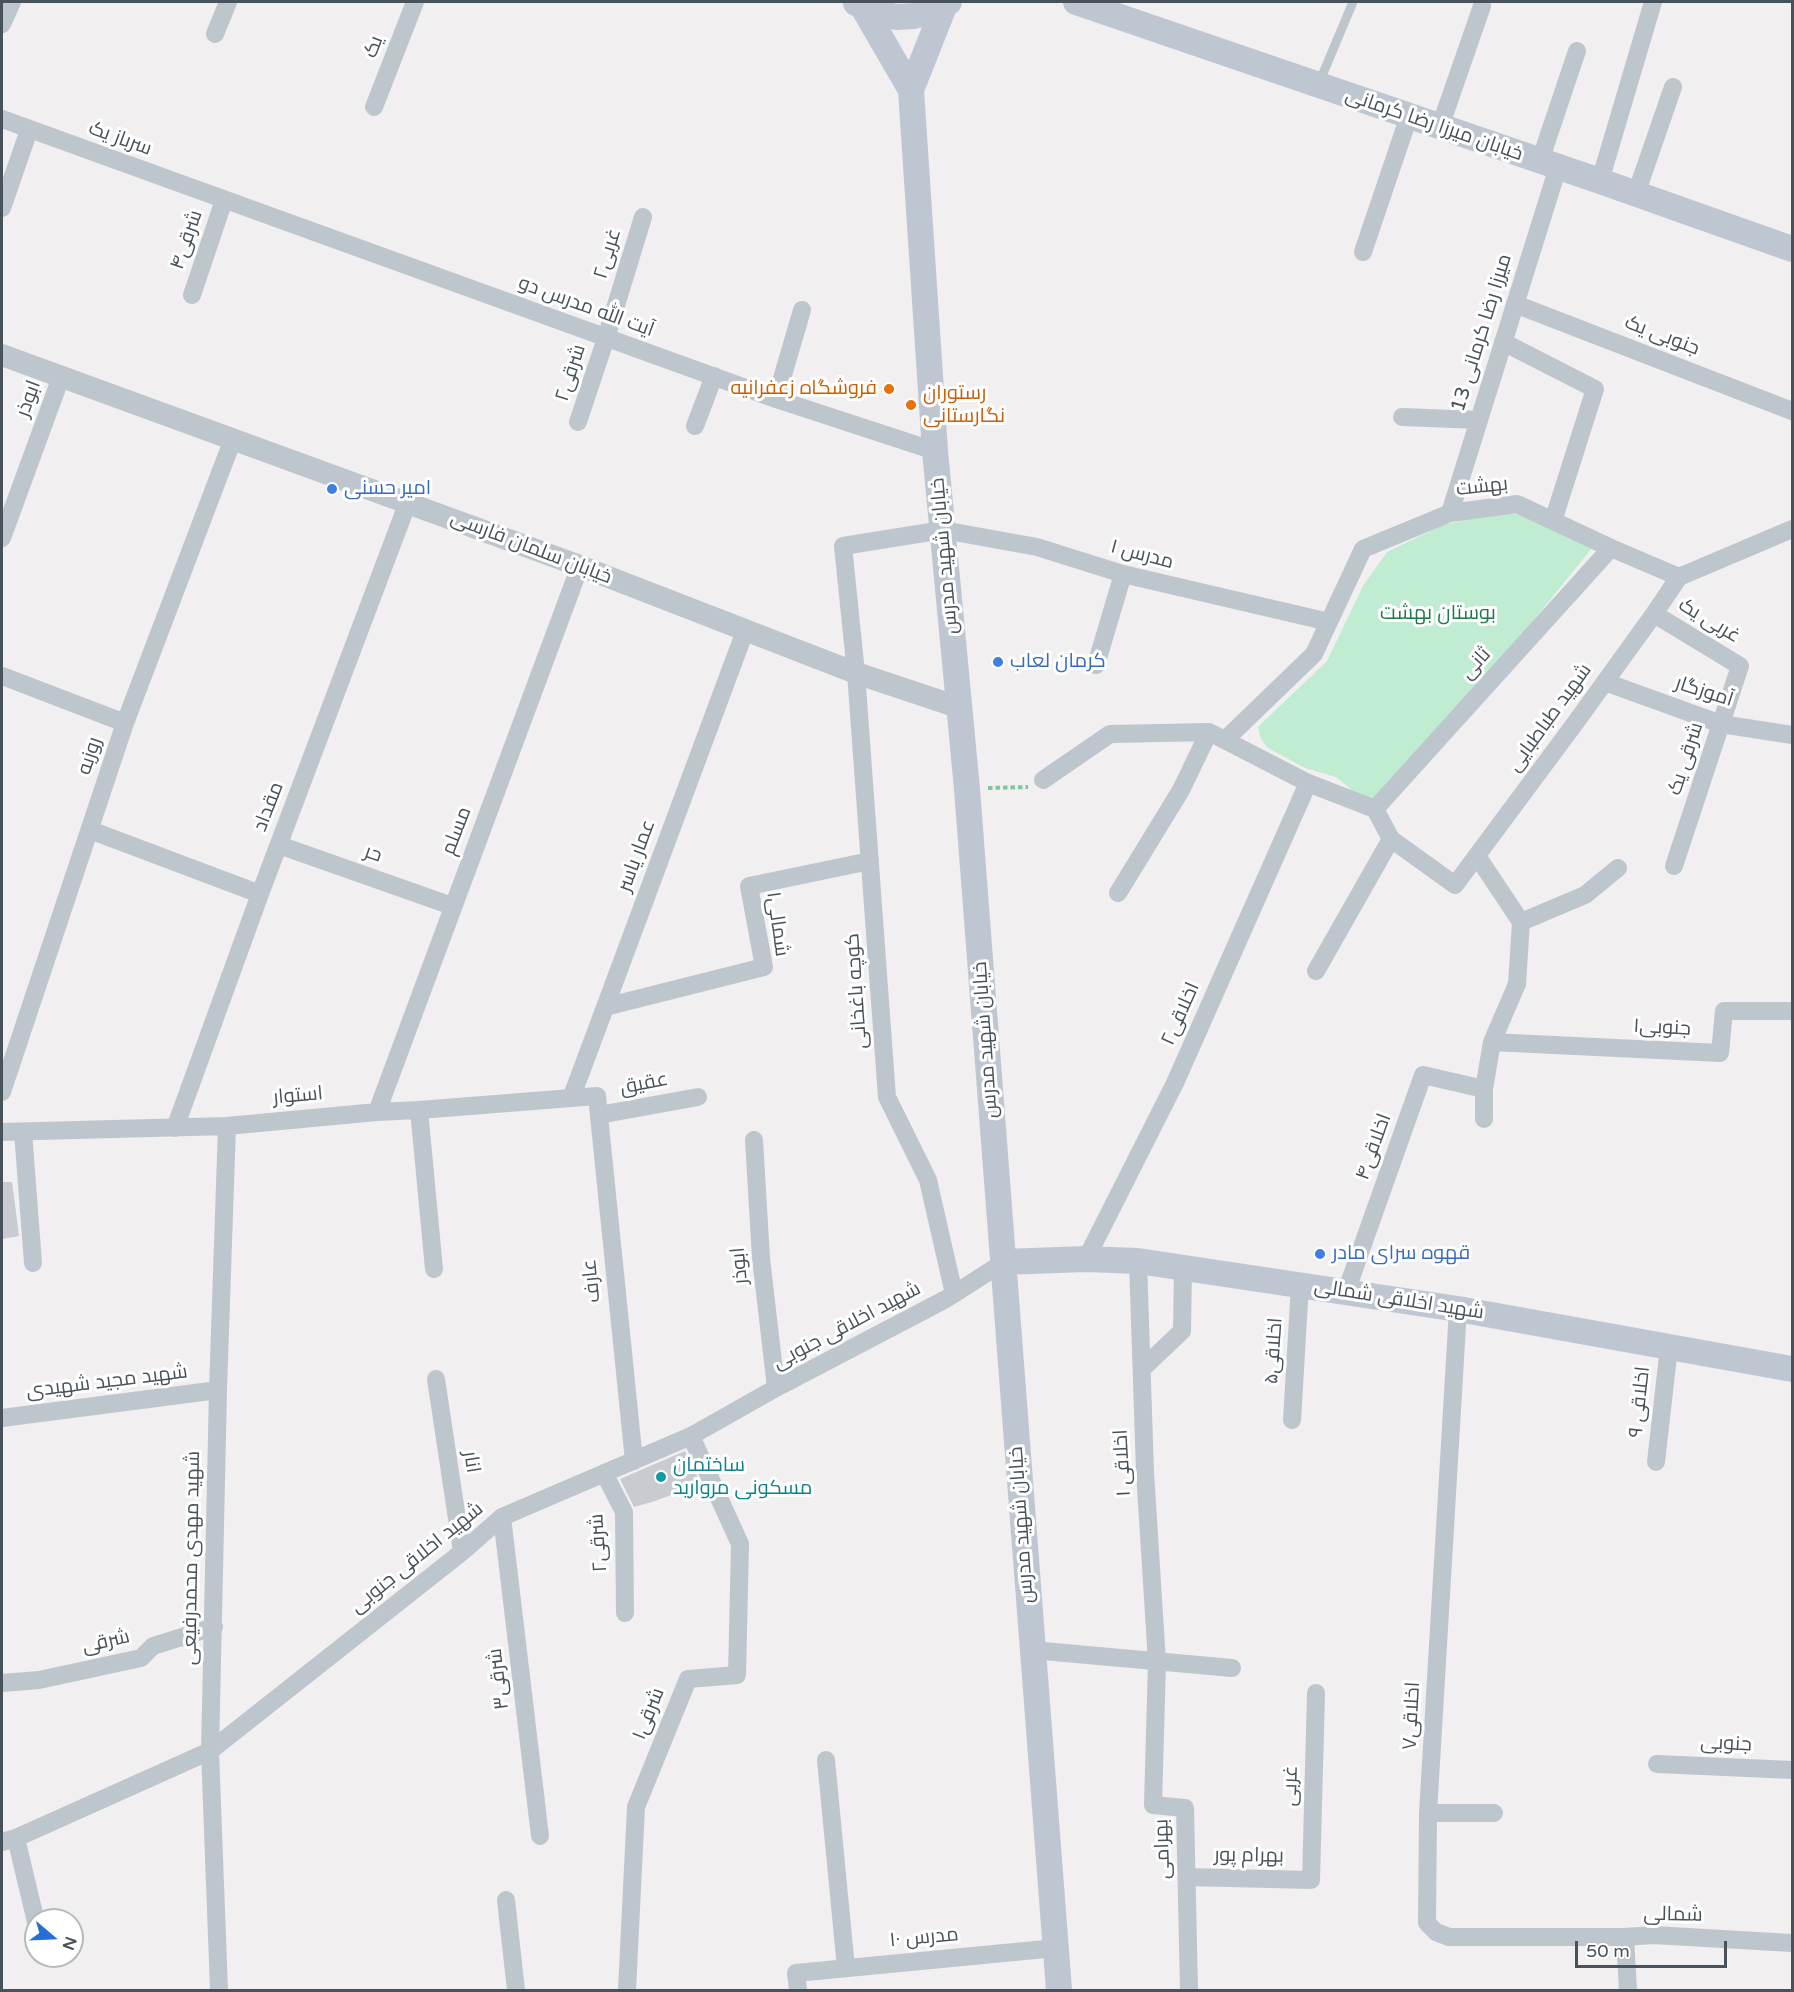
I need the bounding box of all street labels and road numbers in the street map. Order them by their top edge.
street label: یک [359,33,389,61]
street label: خیابان میرزا رضا کرمانی [1342,83,1526,167]
street label: سرباز یک [85,117,155,161]
street label: شرقی۴ [166,207,208,273]
street label: غربی۲ [589,226,627,282]
street label: میرزا رضا کرمانی 13 [1447,251,1517,415]
street label: آیت الله مدرس دو [515,271,657,343]
street label: جنوبی یک [1621,311,1703,361]
street label: شرقی۲ [551,341,591,405]
street label: ابوذر [11,377,47,421]
street label: بهشت [1455,472,1509,502]
street label: خیابان شهید مدرس [926,477,964,635]
street label: خیابان سلمان فارسی [447,506,615,590]
street label: مدرس ۱ [1108,535,1176,575]
street label: غربی یک [1674,593,1744,649]
street label: ثانی [1456,643,1496,685]
street label: شهید طباطبایی [1503,659,1597,777]
street label: آموزگار [1672,671,1736,713]
street label: شرقی یک [1663,720,1709,798]
street label: روزبه [73,734,107,778]
street label: مقداد [249,779,289,835]
street label: مسلم [437,804,477,858]
street label: عمار یاسر [613,817,661,895]
street label: حر [361,840,385,868]
street label: شمالی۱ [761,890,793,958]
street label: کوچه باغخانی [841,932,873,1050]
street label: خیابان شهید مدرس [969,961,1003,1119]
street label: اخلاقی۲ [1157,979,1205,1049]
street label: جنوبی۱ [1633,1015,1691,1041]
street label: عقیق [618,1068,670,1100]
street label: استوار [272,1082,324,1110]
street label: اخلاقی۴ [1351,1110,1397,1184]
street label: ابوذر [726,1246,754,1286]
street label: عارف [578,1258,606,1304]
street label: شهید اخلاقی شمالی [1312,1275,1486,1325]
street label: شهید اخلاقی جنوبی [769,1277,925,1375]
street label: اخلاقی۵ [1260,1317,1288,1385]
street label: شهید مجید شهیدی [25,1360,189,1404]
street label: اخلاقی ۹ [1624,1365,1656,1439]
street label: اخلاقی ۱ [1109,1429,1137,1497]
street label: خیابان شهید مدرس [1005,1446,1039,1604]
street label: انار [457,1449,485,1475]
street label: شهید مهدی محمدرفیعی [178,1451,206,1665]
street label: شهید اخلاقی جنوبی [346,1497,488,1619]
street label: شرقی۲ [585,1513,613,1573]
street label: شرقی [80,1625,132,1659]
street label: شرقی۳ [483,1647,515,1711]
street label: اخلاقی۷ [1398,1681,1426,1751]
street label: شرقی۱ [628,1684,670,1744]
street label: جنوبی [1700,1731,1752,1757]
street label: غربی [1278,1765,1304,1807]
street label: بهرامی [1150,1818,1176,1880]
street label: بهرام پور [1214,1843,1284,1869]
street label: شمالی [1643,1902,1703,1928]
street label: مدرس ۱۰ [888,1923,960,1953]

